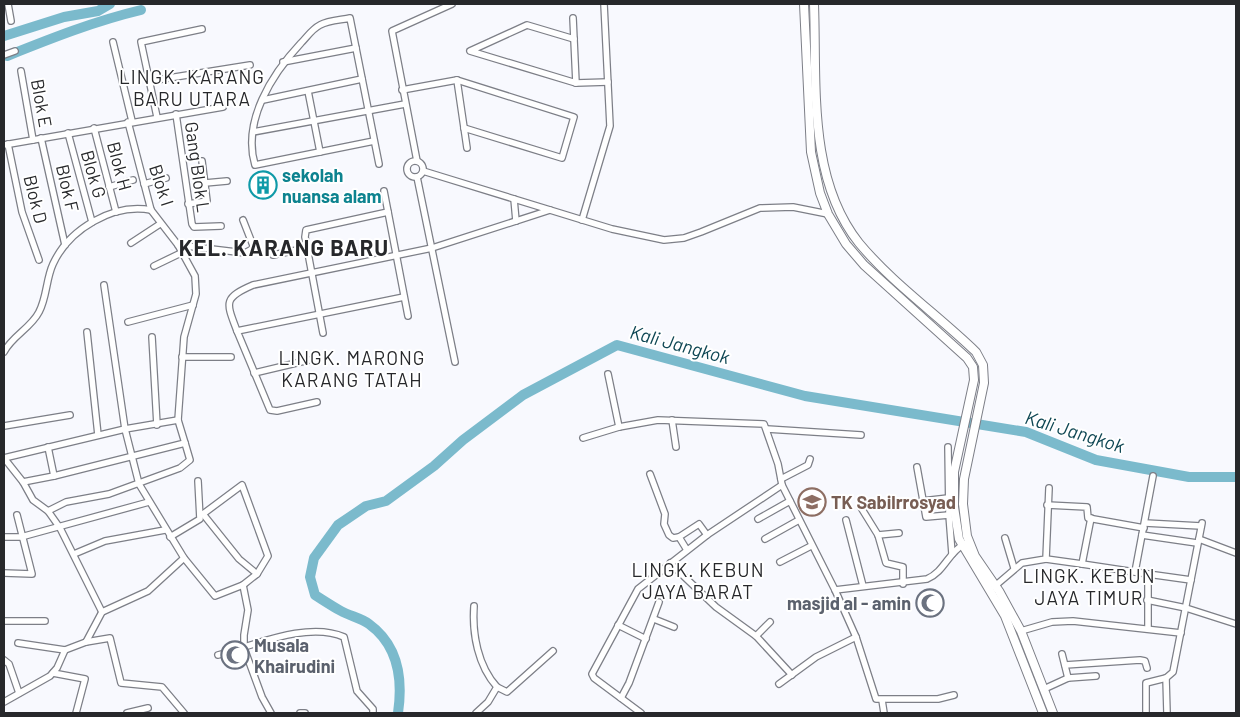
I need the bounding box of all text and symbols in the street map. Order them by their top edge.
district label: LINGK. KARANG BARU UTARA [119,65,265,110]
street label: Blok E [27,77,57,129]
street label: Gang Blok L [181,120,215,214]
street label: Blok H [103,139,137,193]
street label: Blok G [77,147,111,201]
street label: Blok I [145,161,179,209]
street label: Blok F [52,162,84,214]
place label: sekolah nuansa alam [282,164,382,207]
building icon: sekolah nuansa alam [248,170,278,200]
street label: Blok D [19,173,53,225]
district label: KEL. KARANG BARU [179,234,389,260]
water label: Kali Jangkok [628,320,733,369]
district label: LINGK. MARONG KARANG TATAH [279,346,425,391]
water label: Kali Jangkok [1023,405,1128,457]
school or university icon: TK Sabilrrosyad [797,487,827,517]
place label: TK Sabilrrosyad [831,491,956,513]
district label: LINGK. KEBUN JAYA BARAT [631,558,765,603]
district label: LINGK. KEBUN JAYA TIMUR [1022,564,1156,609]
mosque icon: masjid al - amin [915,588,945,618]
place label: masjid al - amin [787,592,911,614]
place label: Musala Khairudini [254,634,335,677]
mosque icon: Musala Khairudini [220,640,250,670]

